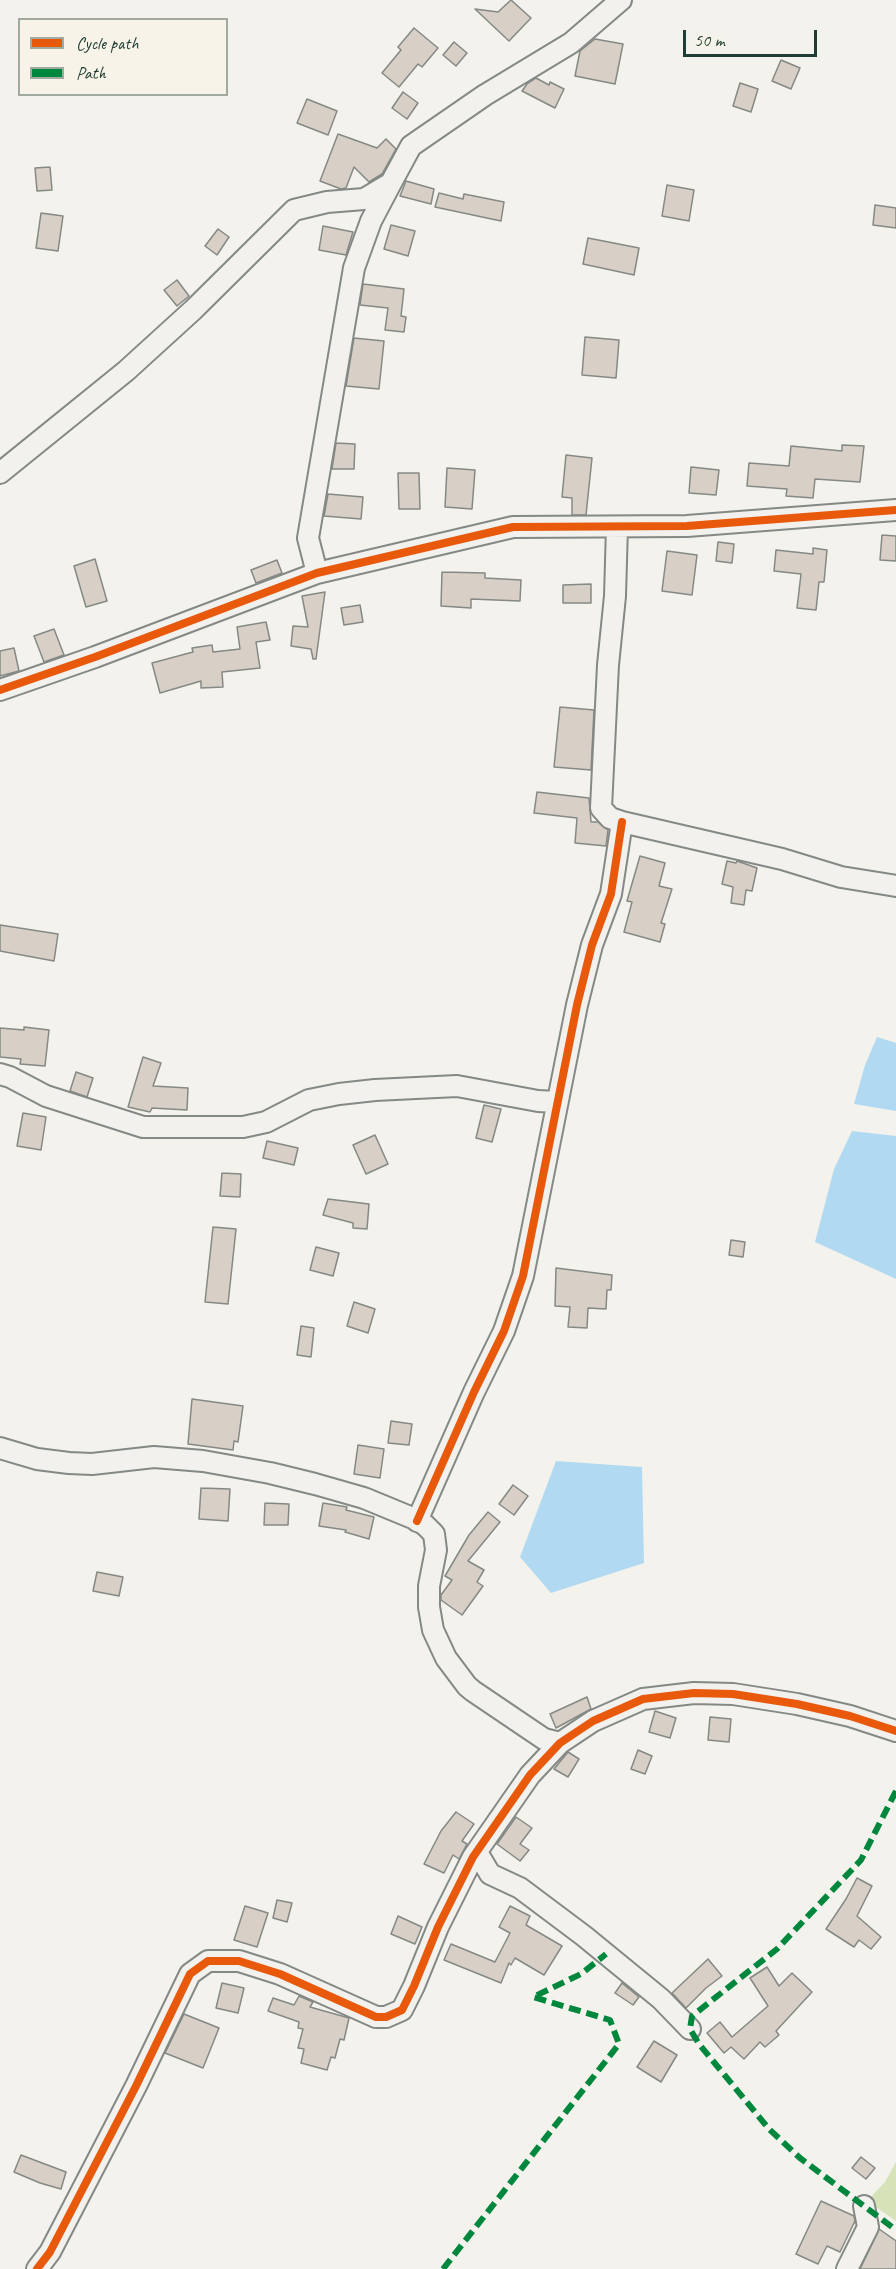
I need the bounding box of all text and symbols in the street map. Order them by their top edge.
legend [18,18,228,96]
scale bar [686,18,820,56]
text: 50 m [694,29,725,51]
text: Cycle path [76,32,138,54]
text: Path [76,62,106,84]

